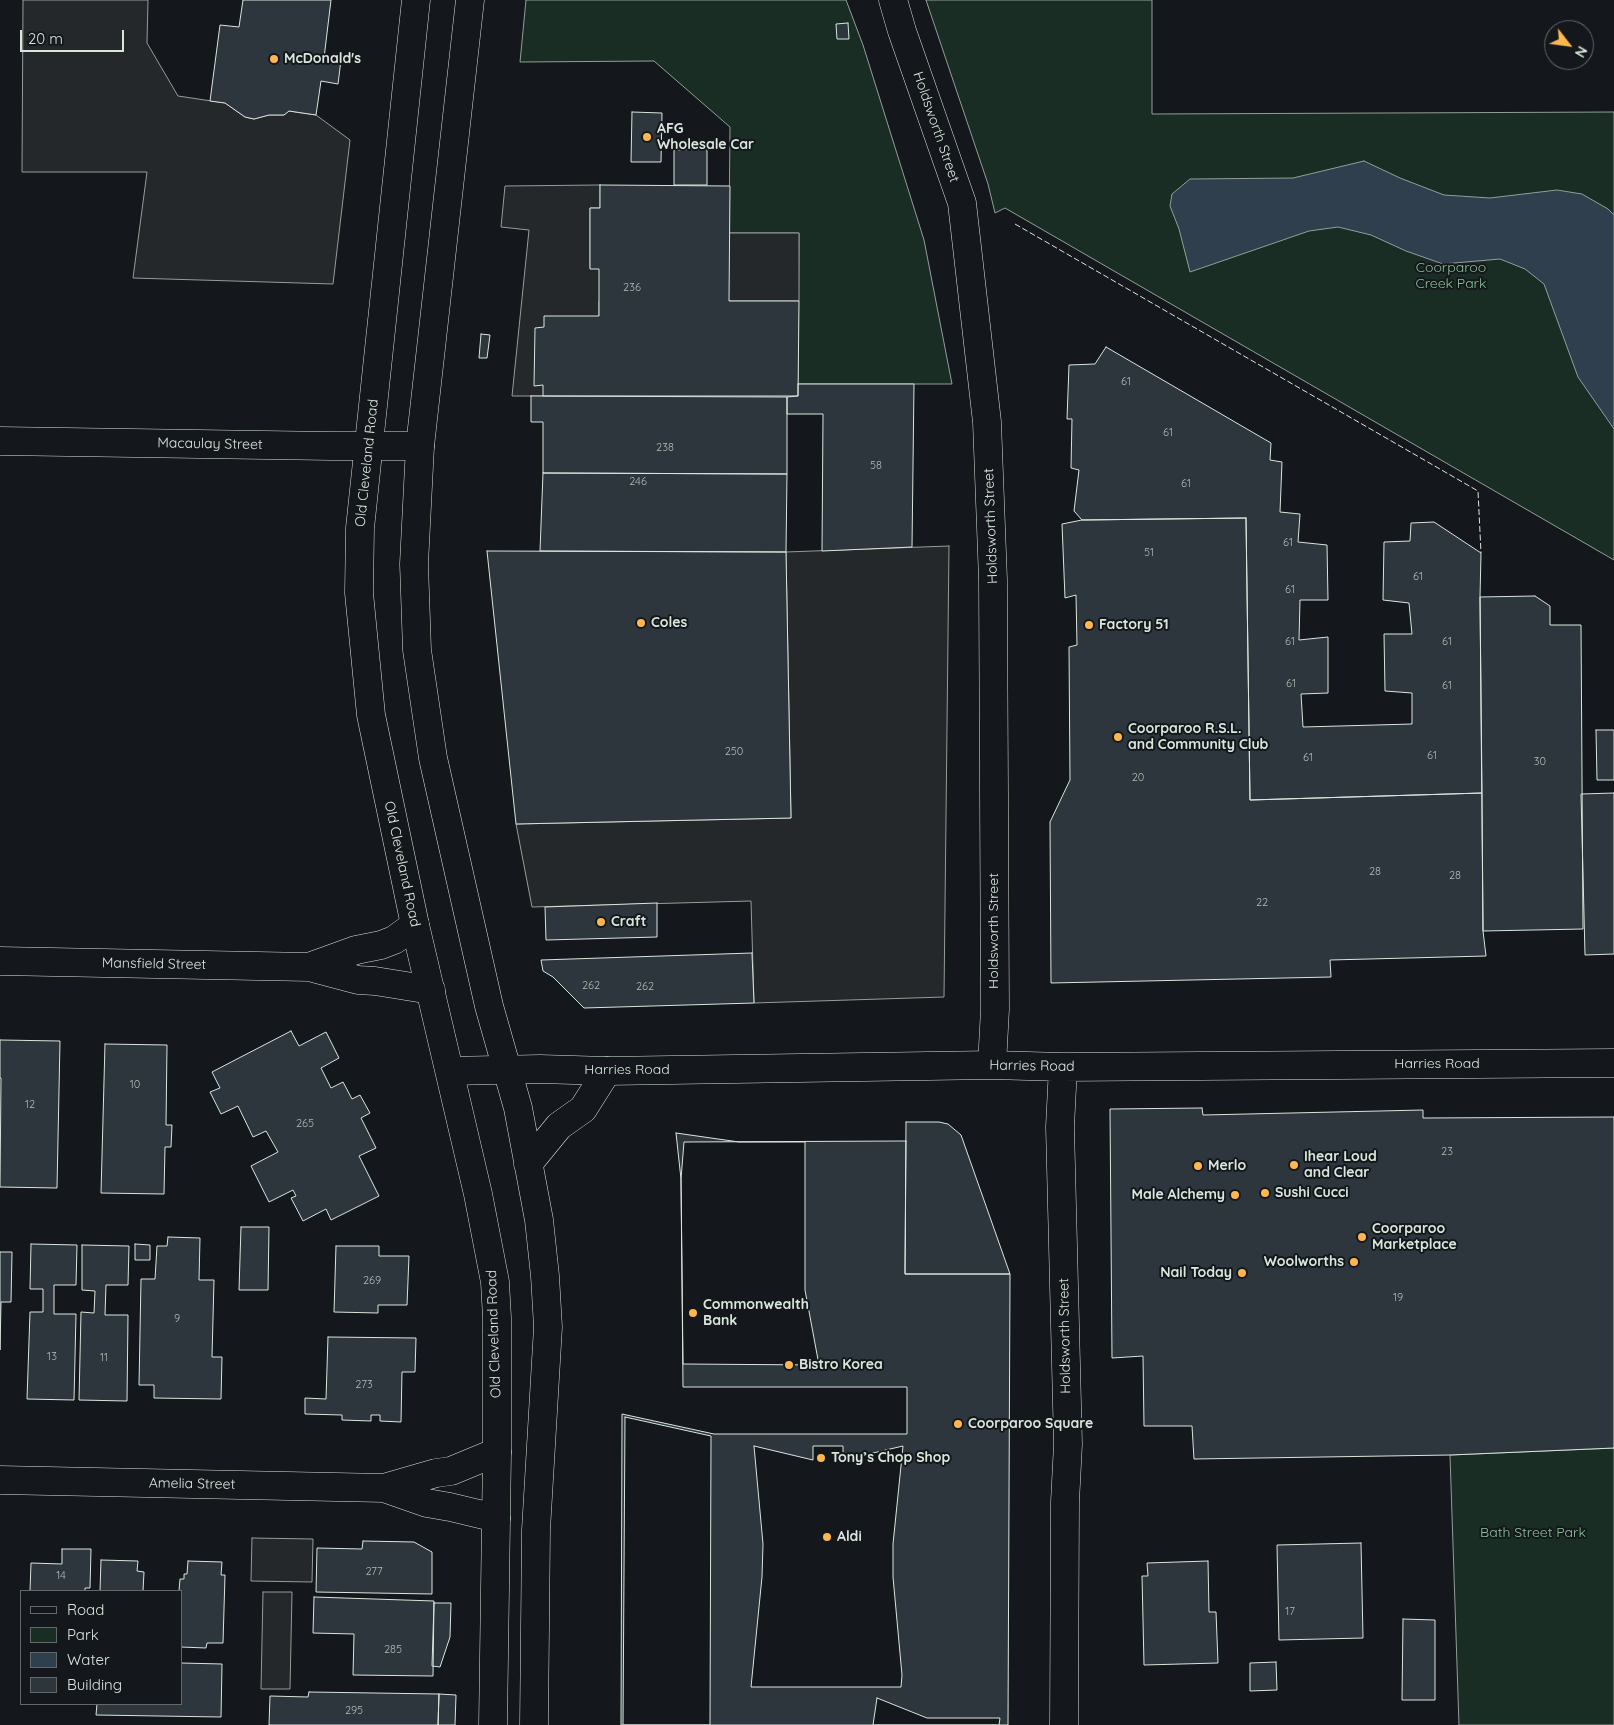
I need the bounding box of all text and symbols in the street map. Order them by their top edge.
scale bar [22,20,126,52]
north arrow [1544,20,1594,70]
text: 20 m [28,29,63,48]
text: N [1571,43,1591,61]
place label: McDonald's [284,51,361,67]
marker: McDonald's [268,53,280,65]
street label: Holdsworth Street [909,70,963,184]
place label: AFG Wholesale Car [657,121,754,154]
marker: AFG Wholesale Car [641,131,653,143]
park label: Coorparoo Creek Park [1416,260,1486,292]
house number: 236 [623,281,641,295]
house number: 61 [1121,375,1131,389]
street label: Old Cleveland Road [352,398,382,528]
house number: 61 [1163,426,1173,440]
street label: Macaulay Street [157,435,263,453]
house number: 238 [656,441,674,455]
house number: 58 [870,459,882,473]
street label: Holdsworth Street [981,468,1001,584]
house number: 246 [629,475,647,489]
house number: 61 [1181,477,1191,491]
house number: 61 [1283,536,1293,550]
house number: 51 [1144,546,1154,560]
house number: 61 [1413,570,1423,584]
house number: 61 [1285,583,1295,597]
place label: Coles [651,615,687,631]
marker: Coles [635,617,647,629]
place label: Factory 51 [1099,617,1169,633]
marker: Factory 51 [1083,619,1095,631]
house number: 61 [1285,635,1295,649]
house number: 61 [1442,635,1452,649]
house number: 61 [1286,677,1296,691]
house number: 61 [1442,679,1452,693]
place label: Coorparoo R.S.L. and Community Club [1128,721,1268,754]
marker: Coorparoo R.S.L. and Community Club [1112,731,1124,743]
house number: 250 [725,745,743,759]
house number: 61 [1427,749,1437,763]
house number: 61 [1303,751,1313,765]
house number: 30 [1534,755,1546,769]
house number: 20 [1132,771,1144,785]
street label: Old Cleveland Road [380,800,424,928]
house number: 28 [1369,865,1381,879]
house number: 28 [1449,869,1461,883]
street label: Holdsworth Street [986,873,1002,989]
house number: 22 [1256,896,1268,910]
place label: Craft [611,914,646,930]
marker: Craft [595,916,607,928]
street label: Mansfield Street [102,955,206,973]
house number: 262 [582,979,600,993]
house number: 262 [636,980,654,994]
street label: Harries Road [1394,1056,1480,1072]
street label: Harries Road [989,1057,1075,1075]
street label: Harries Road [584,1062,670,1078]
house number: 10 [130,1078,140,1092]
house number: 12 [25,1098,35,1112]
house number: 265 [296,1117,314,1131]
house number: 23 [1441,1145,1453,1159]
place label: Ihear Loud and Clear [1304,1149,1377,1182]
place label: Merlo [1208,1158,1246,1174]
marker: Ihear Loud and Clear [1288,1159,1300,1171]
marker: Merlo [1192,1160,1204,1172]
place label: Sushi Cucci [1275,1185,1349,1201]
place label: Male Alchemy [1132,1187,1225,1203]
marker: Sushi Cucci [1259,1187,1271,1199]
marker: Male Alchemy [1229,1189,1241,1201]
place label: Coorparoo Marketplace [1372,1221,1457,1254]
marker: Coorparoo Marketplace [1356,1231,1368,1243]
place label: Woolworths [1264,1254,1344,1270]
marker: Woolworths [1348,1256,1360,1268]
place label: Nail Today [1160,1265,1232,1281]
marker: Nail Today [1236,1267,1248,1279]
street label: Old Cleveland Road [483,1270,505,1398]
house number: 269 [363,1274,381,1288]
street label: Holdsworth Street [1056,1278,1074,1394]
house number: 19 [1393,1291,1403,1305]
place label: Commonwealth Bank [703,1297,809,1330]
marker: Commonwealth Bank [687,1307,699,1319]
house number: 9 [174,1312,180,1326]
house number: 13 [47,1350,57,1364]
house number: 11 [100,1351,108,1365]
place label: Bistro Korea [799,1357,883,1373]
marker: Bistro Korea [783,1359,795,1371]
house number: 273 [355,1378,373,1392]
place label: Coorparoo Square [968,1416,1093,1432]
marker: Coorparoo Square [952,1418,964,1430]
place label: Tony’s Chop Shop [831,1450,950,1466]
marker: Tony’s Chop Shop [815,1452,827,1464]
street label: Amelia Street [149,1475,235,1493]
park label: Bath Street Park [1480,1525,1586,1541]
place label: Aldi [837,1529,862,1545]
marker: Aldi [821,1531,833,1543]
house number: 277 [365,1565,383,1579]
house number: 14 [56,1569,66,1583]
legend [20,1590,182,1705]
text: Road [67,1600,104,1619]
house number: 17 [1285,1605,1295,1619]
text: Park [67,1625,99,1644]
house number: 285 [384,1643,402,1657]
text: Water [67,1650,110,1669]
text: Building [67,1675,122,1694]
house number: 295 [345,1704,363,1718]

